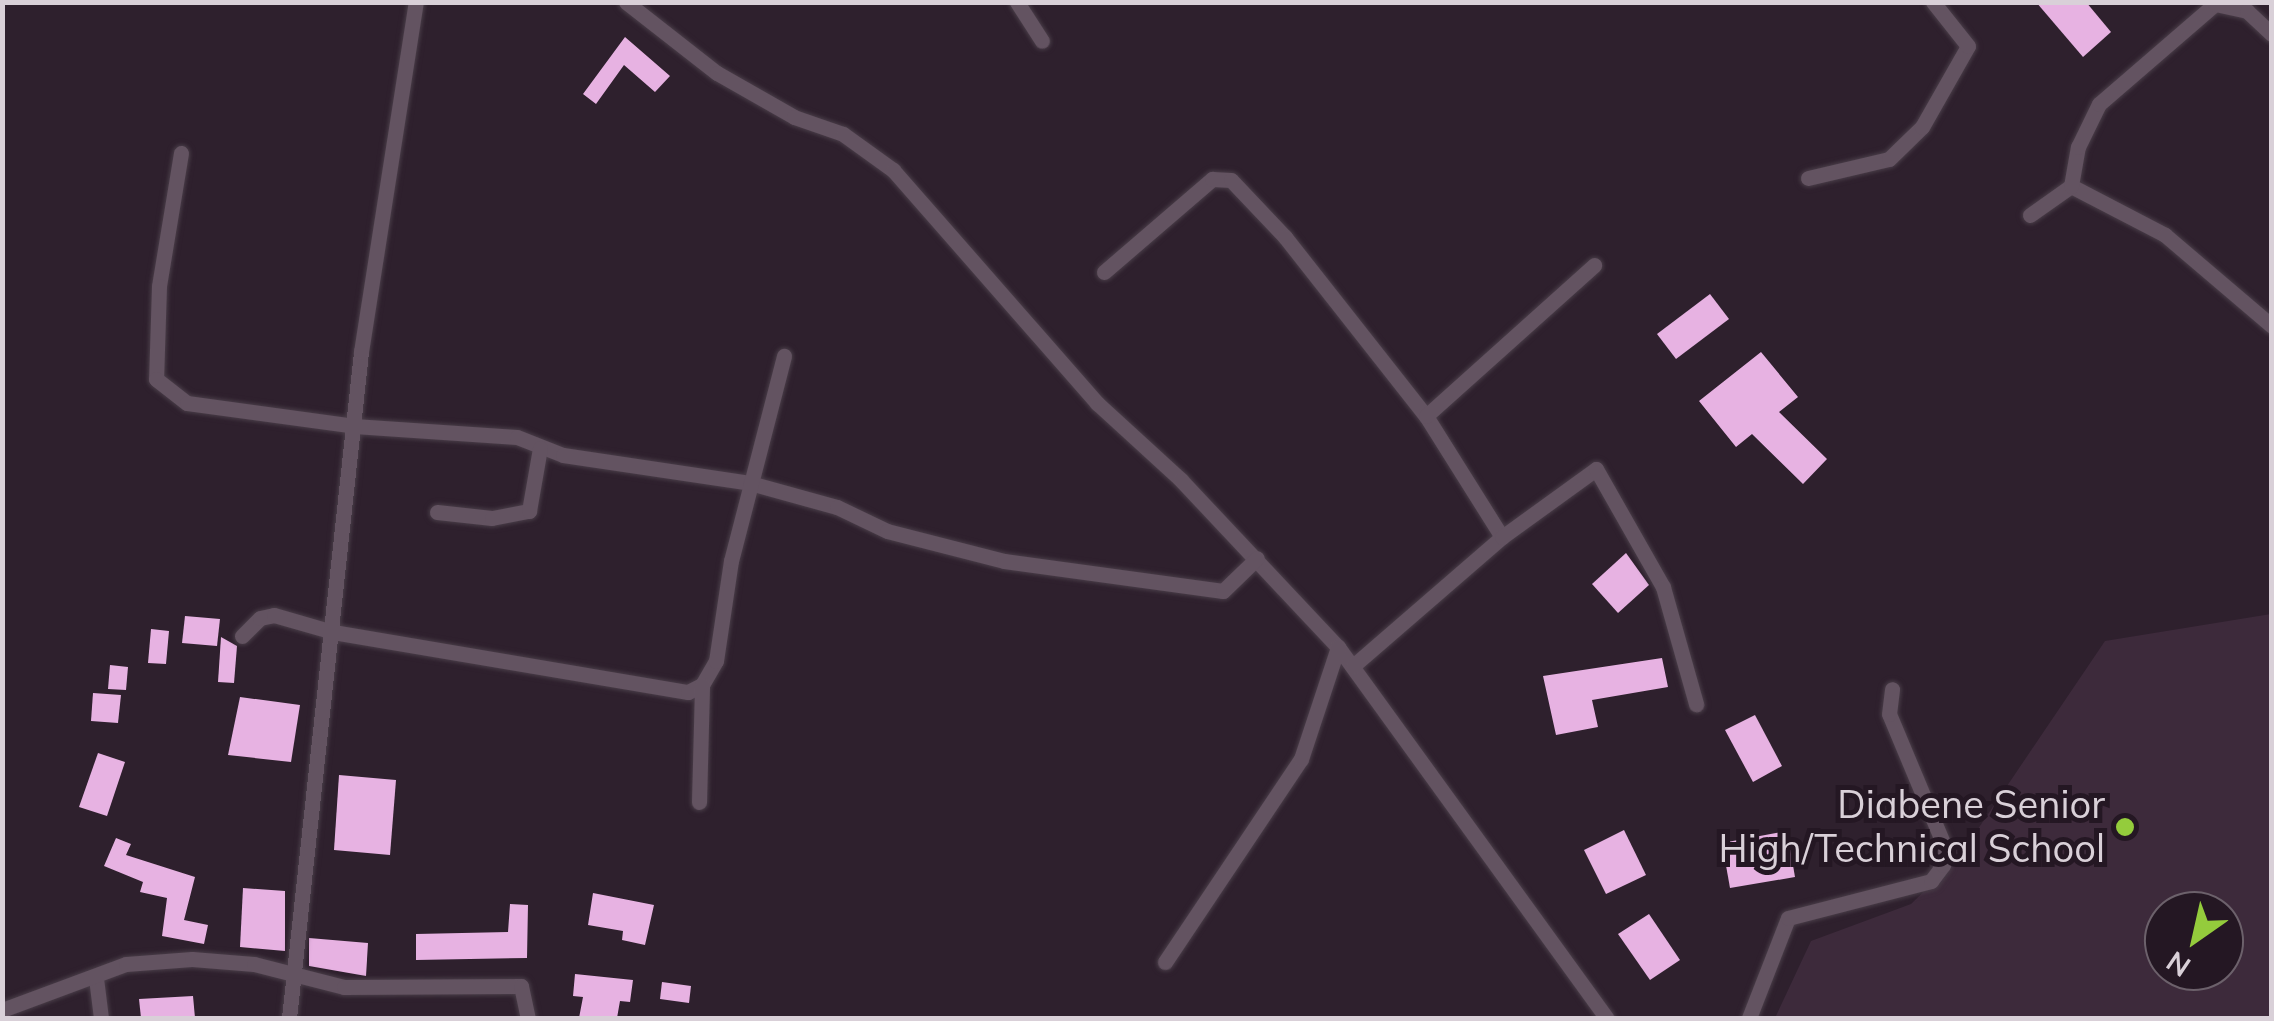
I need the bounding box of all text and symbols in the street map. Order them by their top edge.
place label: Diabene Senior High/Technical School [1719,782,2105,872]
marker: Diabene Senior High/Technical School [2114,816,2136,838]
north arrow [2144,891,2244,991]
text: N [2160,944,2197,985]

